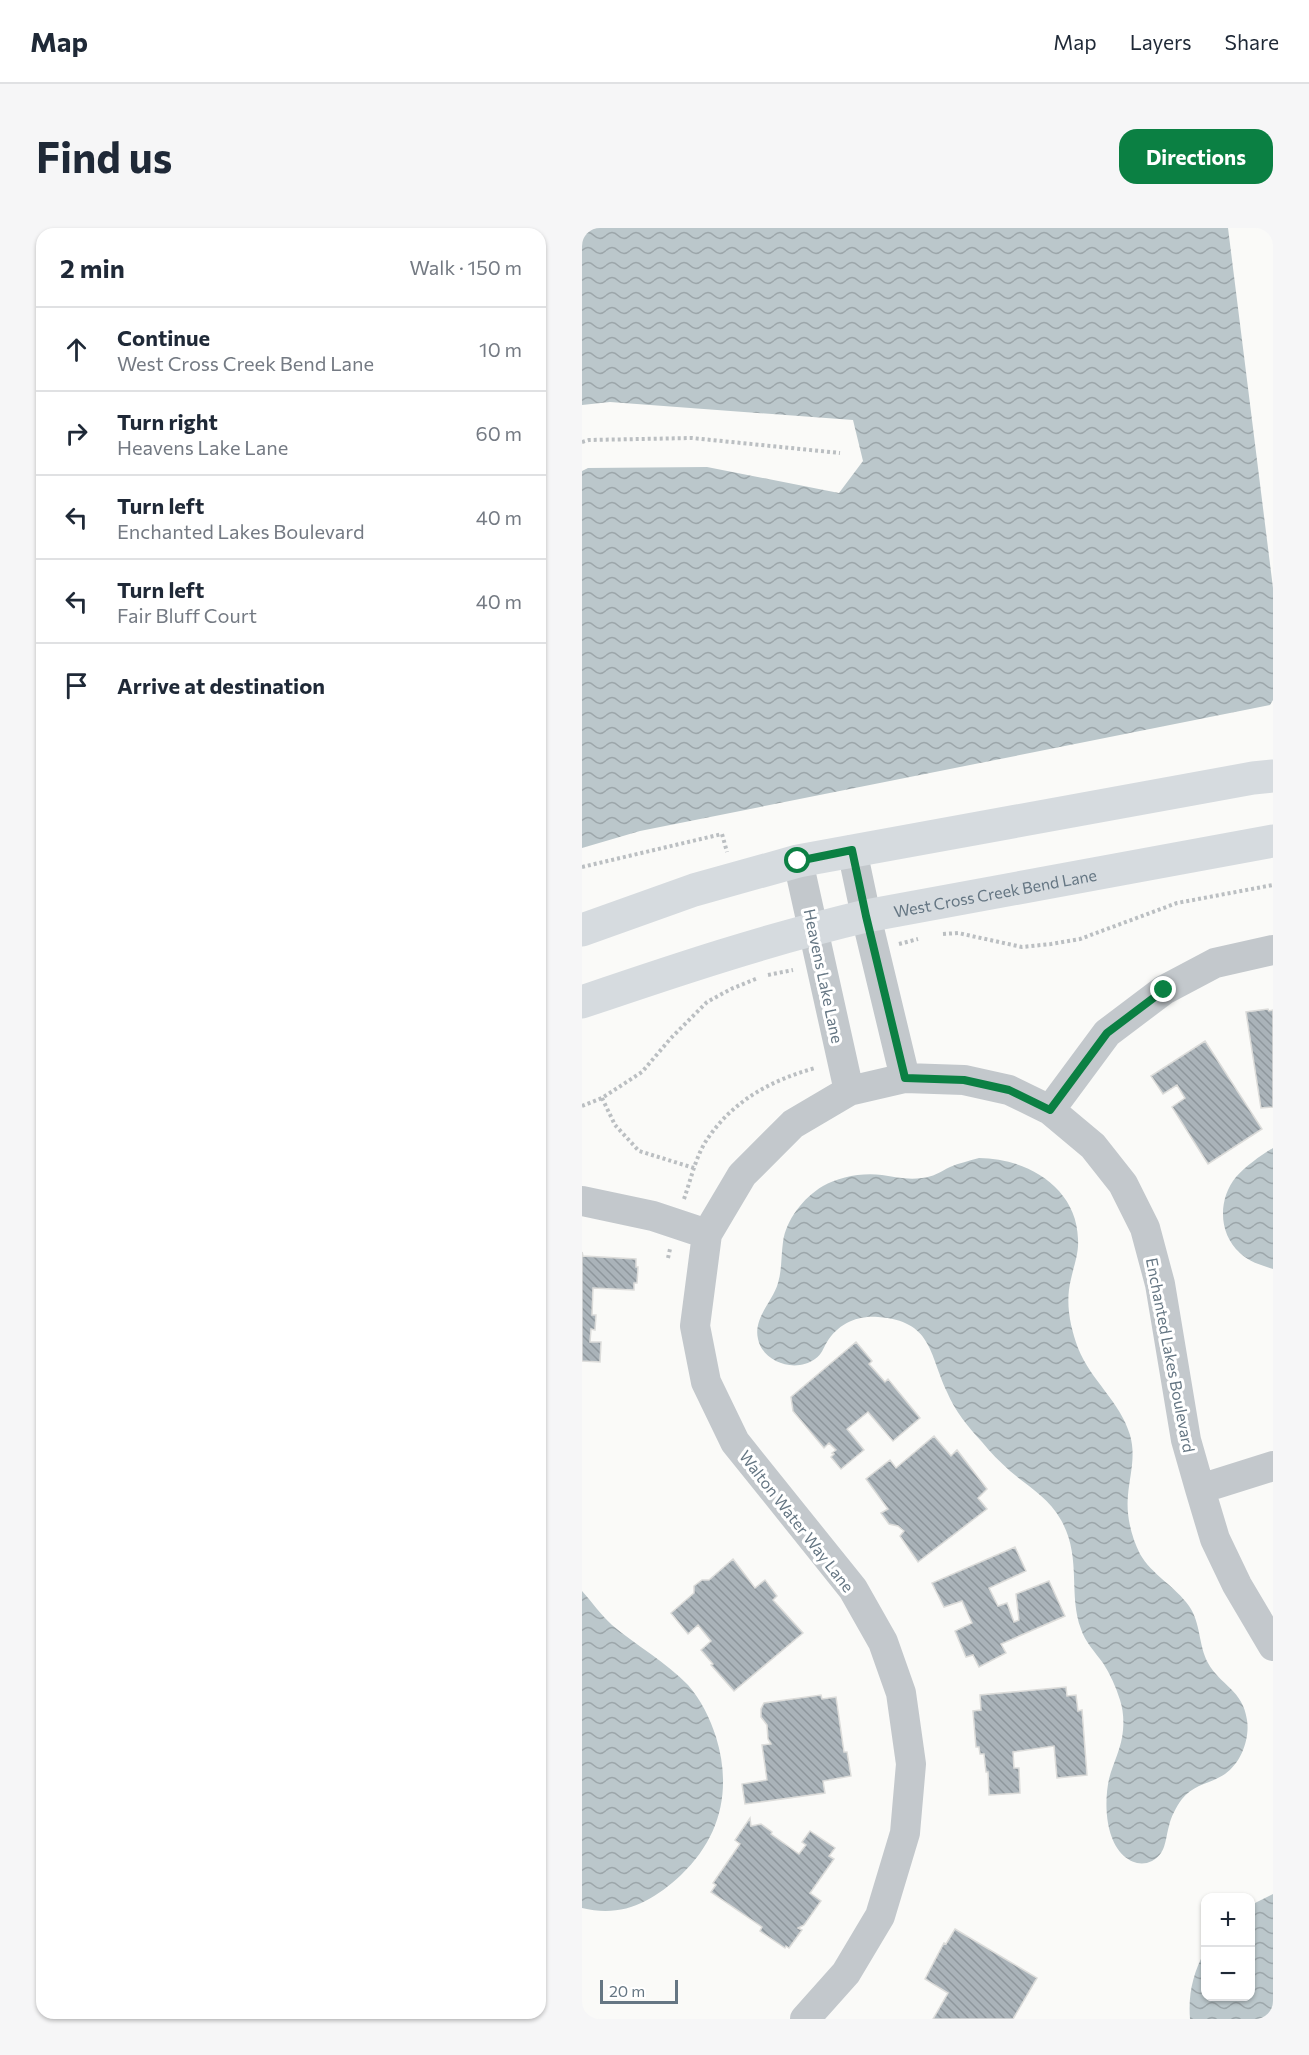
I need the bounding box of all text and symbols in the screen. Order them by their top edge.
text: Map [30,24,88,58]
text: Map [1053,29,1097,54]
text: Layers [1130,29,1192,54]
text: Share [1225,29,1279,54]
button: Directions [1119,129,1273,184]
text: Find us [36,130,172,182]
text: 2 min [60,252,125,283]
text: Walk · 150 m [410,255,522,279]
text: Continue [117,324,210,351]
icon: ahead [60,333,93,366]
text: 10 m [479,337,522,361]
text: West Cross Creek Bend Lane [117,351,374,375]
text: Turn right [117,408,218,435]
icon: right [60,417,93,450]
text: 60 m [476,421,522,445]
text: Heavens Lake Lane [117,435,288,459]
text: Turn left [117,492,204,519]
icon: left [60,501,93,534]
text: 40 m [476,505,522,529]
text: Enchanted Lakes Boulevard [117,519,364,543]
text: Turn left [117,576,204,603]
icon: left [60,585,93,618]
text: 40 m [476,589,522,613]
text: Fair Bluff Court [117,603,257,627]
icon: arrive [60,669,93,702]
text: Arrive at destination [117,672,325,699]
route start [784,847,810,873]
street label: West Cross Creek Bend Lane [892,864,1098,920]
street label: Heavens Lake Lane [800,907,848,1045]
route end [1150,976,1176,1002]
street label: Enchanted Lakes Boulevard [1143,1256,1199,1454]
street label: Walton Water Way Lane [736,1446,858,1596]
map controls [1201,1893,1255,2001]
button: + [1201,1893,1255,1947]
button: − [1201,1947,1255,2001]
scale bar [600,1977,678,2004]
text: 20 m [609,1981,645,2000]

